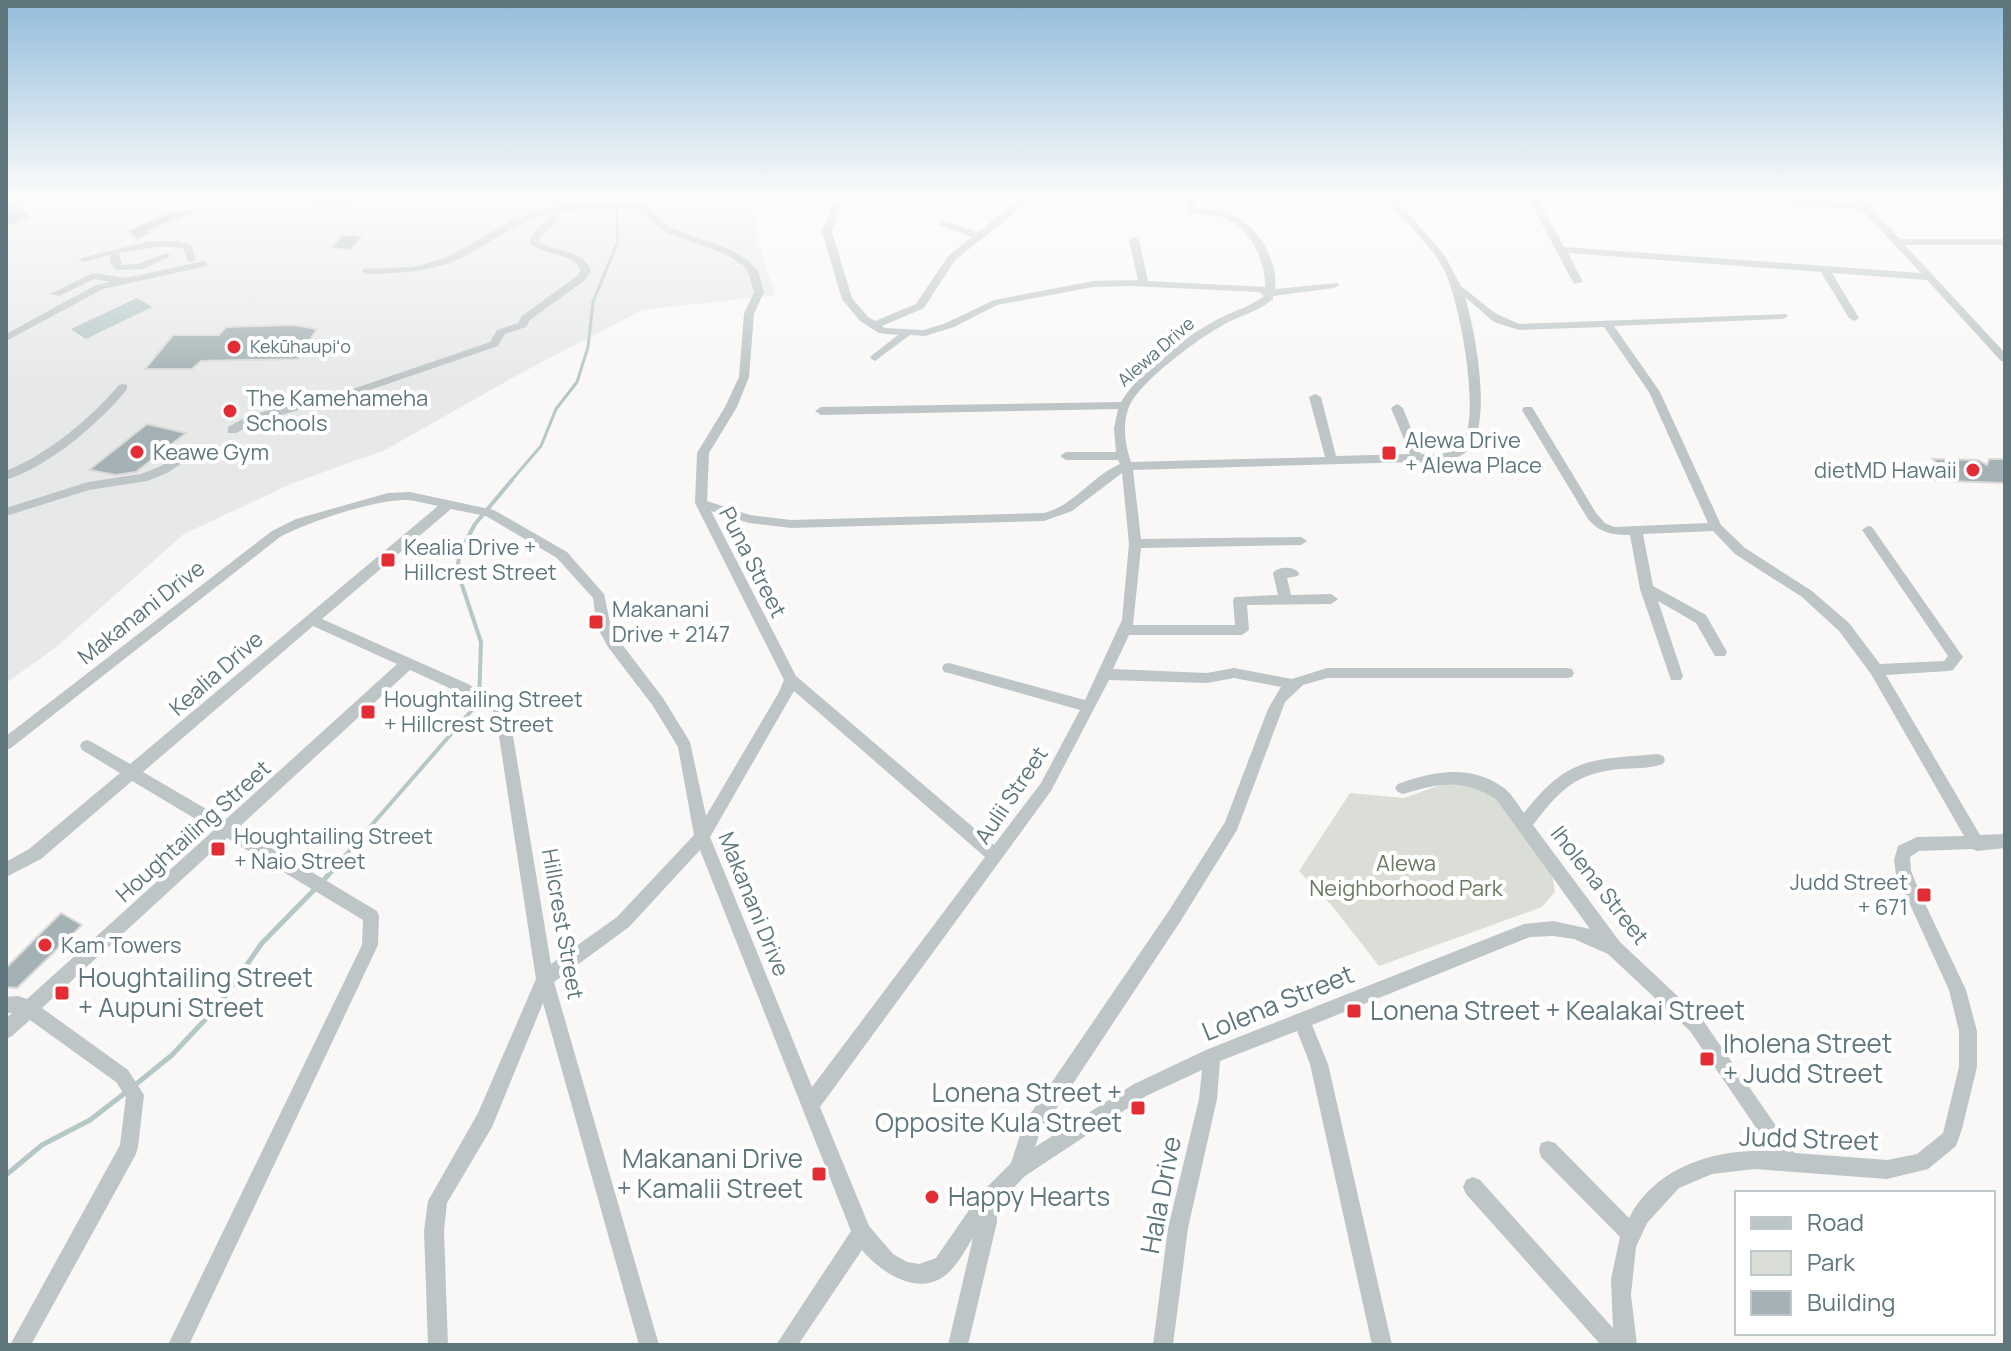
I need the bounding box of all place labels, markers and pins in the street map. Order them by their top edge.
place label: Kekūhaupiʻo [250,334,351,358]
marker: Kekūhaupiʻo [225,338,243,356]
place label: The Kamehameha Schools [246,383,428,438]
marker: The Kamehameha Schools [221,402,239,420]
place label: Alewa Drive + Alewa Place [1405,425,1542,480]
place label: Keawe Gym [153,437,269,467]
marker: Keawe Gym [128,443,146,461]
marker: Alewa Drive + Alewa Place [1380,444,1398,462]
place label: dietMD Hawaii [1814,455,1957,485]
marker: dietMD Hawaii [1964,461,1982,479]
place label: Kealia Drive + Hillcrest Street [404,532,557,587]
marker: Kealia Drive + Hillcrest Street [379,551,397,569]
place label: Makanani Drive + 2147 [612,594,730,649]
marker: Makanani Drive + 2147 [587,613,605,631]
place label: Houghtailing Street + Hillcrest Street [384,684,583,739]
marker: Houghtailing Street + Hillcrest Street [359,703,377,721]
place label: Houghtailing Street + Naio Street [234,821,433,876]
marker: Houghtailing Street + Naio Street [209,840,227,858]
place label: Judd Street + 671 [1790,867,1908,922]
marker: Judd Street + 671 [1915,886,1933,904]
place label: Kam Towers [61,930,182,960]
marker: Kam Towers [36,936,54,954]
place label: Houghtailing Street + Aupuni Street [78,959,313,1025]
marker: Houghtailing Street + Aupuni Street [53,984,71,1002]
place label: Lonena Street + Kealakai Street [1370,992,1745,1028]
marker: Lonena Street + Kealakai Street [1345,1002,1363,1020]
place label: Iholena Street + Judd Street [1723,1025,1892,1091]
marker: Iholena Street + Judd Street [1698,1050,1716,1068]
place label: Lonena Street + Opposite Kula Street [875,1074,1122,1140]
marker: Lonena Street + Opposite Kula Street [1129,1099,1147,1117]
place label: Makanani Drive + Kamalii Street [617,1140,803,1206]
marker: Makanani Drive + Kamalii Street [810,1165,828,1183]
place label: Happy Hearts [948,1178,1110,1214]
marker: Happy Hearts [923,1188,941,1206]

